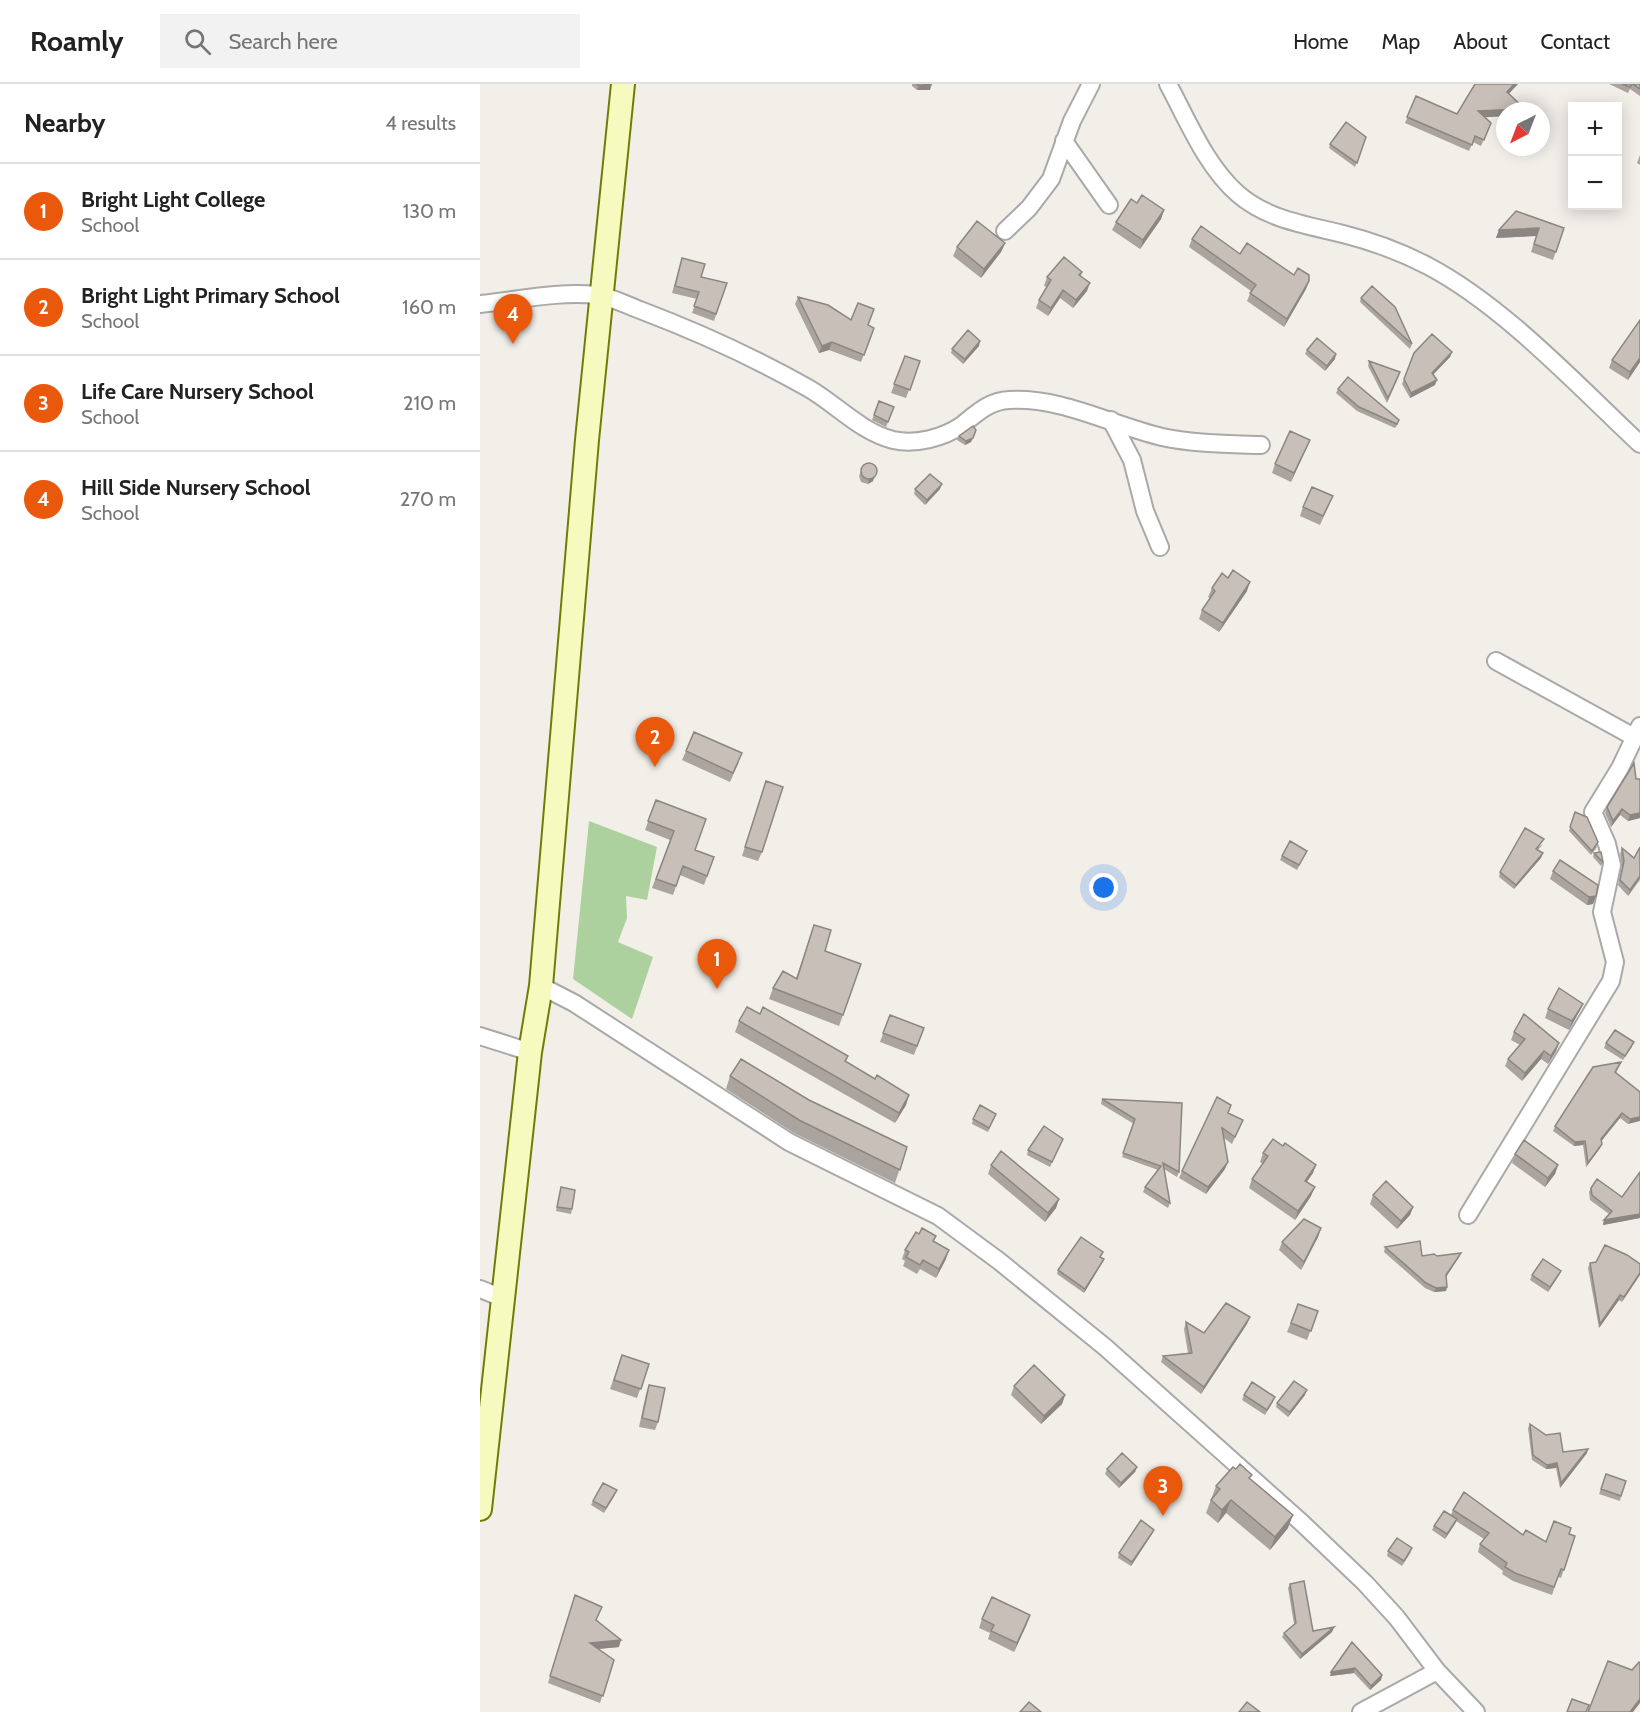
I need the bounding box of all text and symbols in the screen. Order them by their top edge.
search box [160,14,580,68]
text: Roamly [30,24,124,58]
icon: search [181,25,214,58]
text: Search here [229,28,338,55]
text: Home [1293,29,1349,54]
text: Map [1382,29,1420,54]
text: About [1453,29,1507,54]
text: Contact [1540,29,1610,54]
north arrow [1496,102,1550,156]
map controls [1568,102,1622,210]
button: + [1568,102,1622,156]
text: Nearby [24,107,105,139]
text: 4 results [385,111,456,135]
button: − [1568,156,1622,210]
text: Bright Light College [81,186,265,213]
text: 1 [40,199,47,223]
text: 130 m [403,199,456,223]
text: School [81,213,139,237]
text: Bright Light Primary School [81,282,340,309]
pin: 4 [494,294,532,344]
text: 2 [38,295,49,319]
text: 160 m [402,295,456,319]
text: School [81,309,139,333]
text: Life Care Nursery School [81,378,314,405]
text: 3 [38,391,49,415]
text: 210 m [403,391,456,415]
text: School [81,405,139,429]
text: Hill Side Nursery School [81,474,311,501]
text: 4 [37,487,50,511]
text: 270 m [400,487,456,511]
text: School [81,501,139,525]
pin: 2 [636,718,675,767]
your location [1089,873,1118,902]
pin: 1 [698,940,736,989]
pin: 3 [1144,1466,1182,1516]

